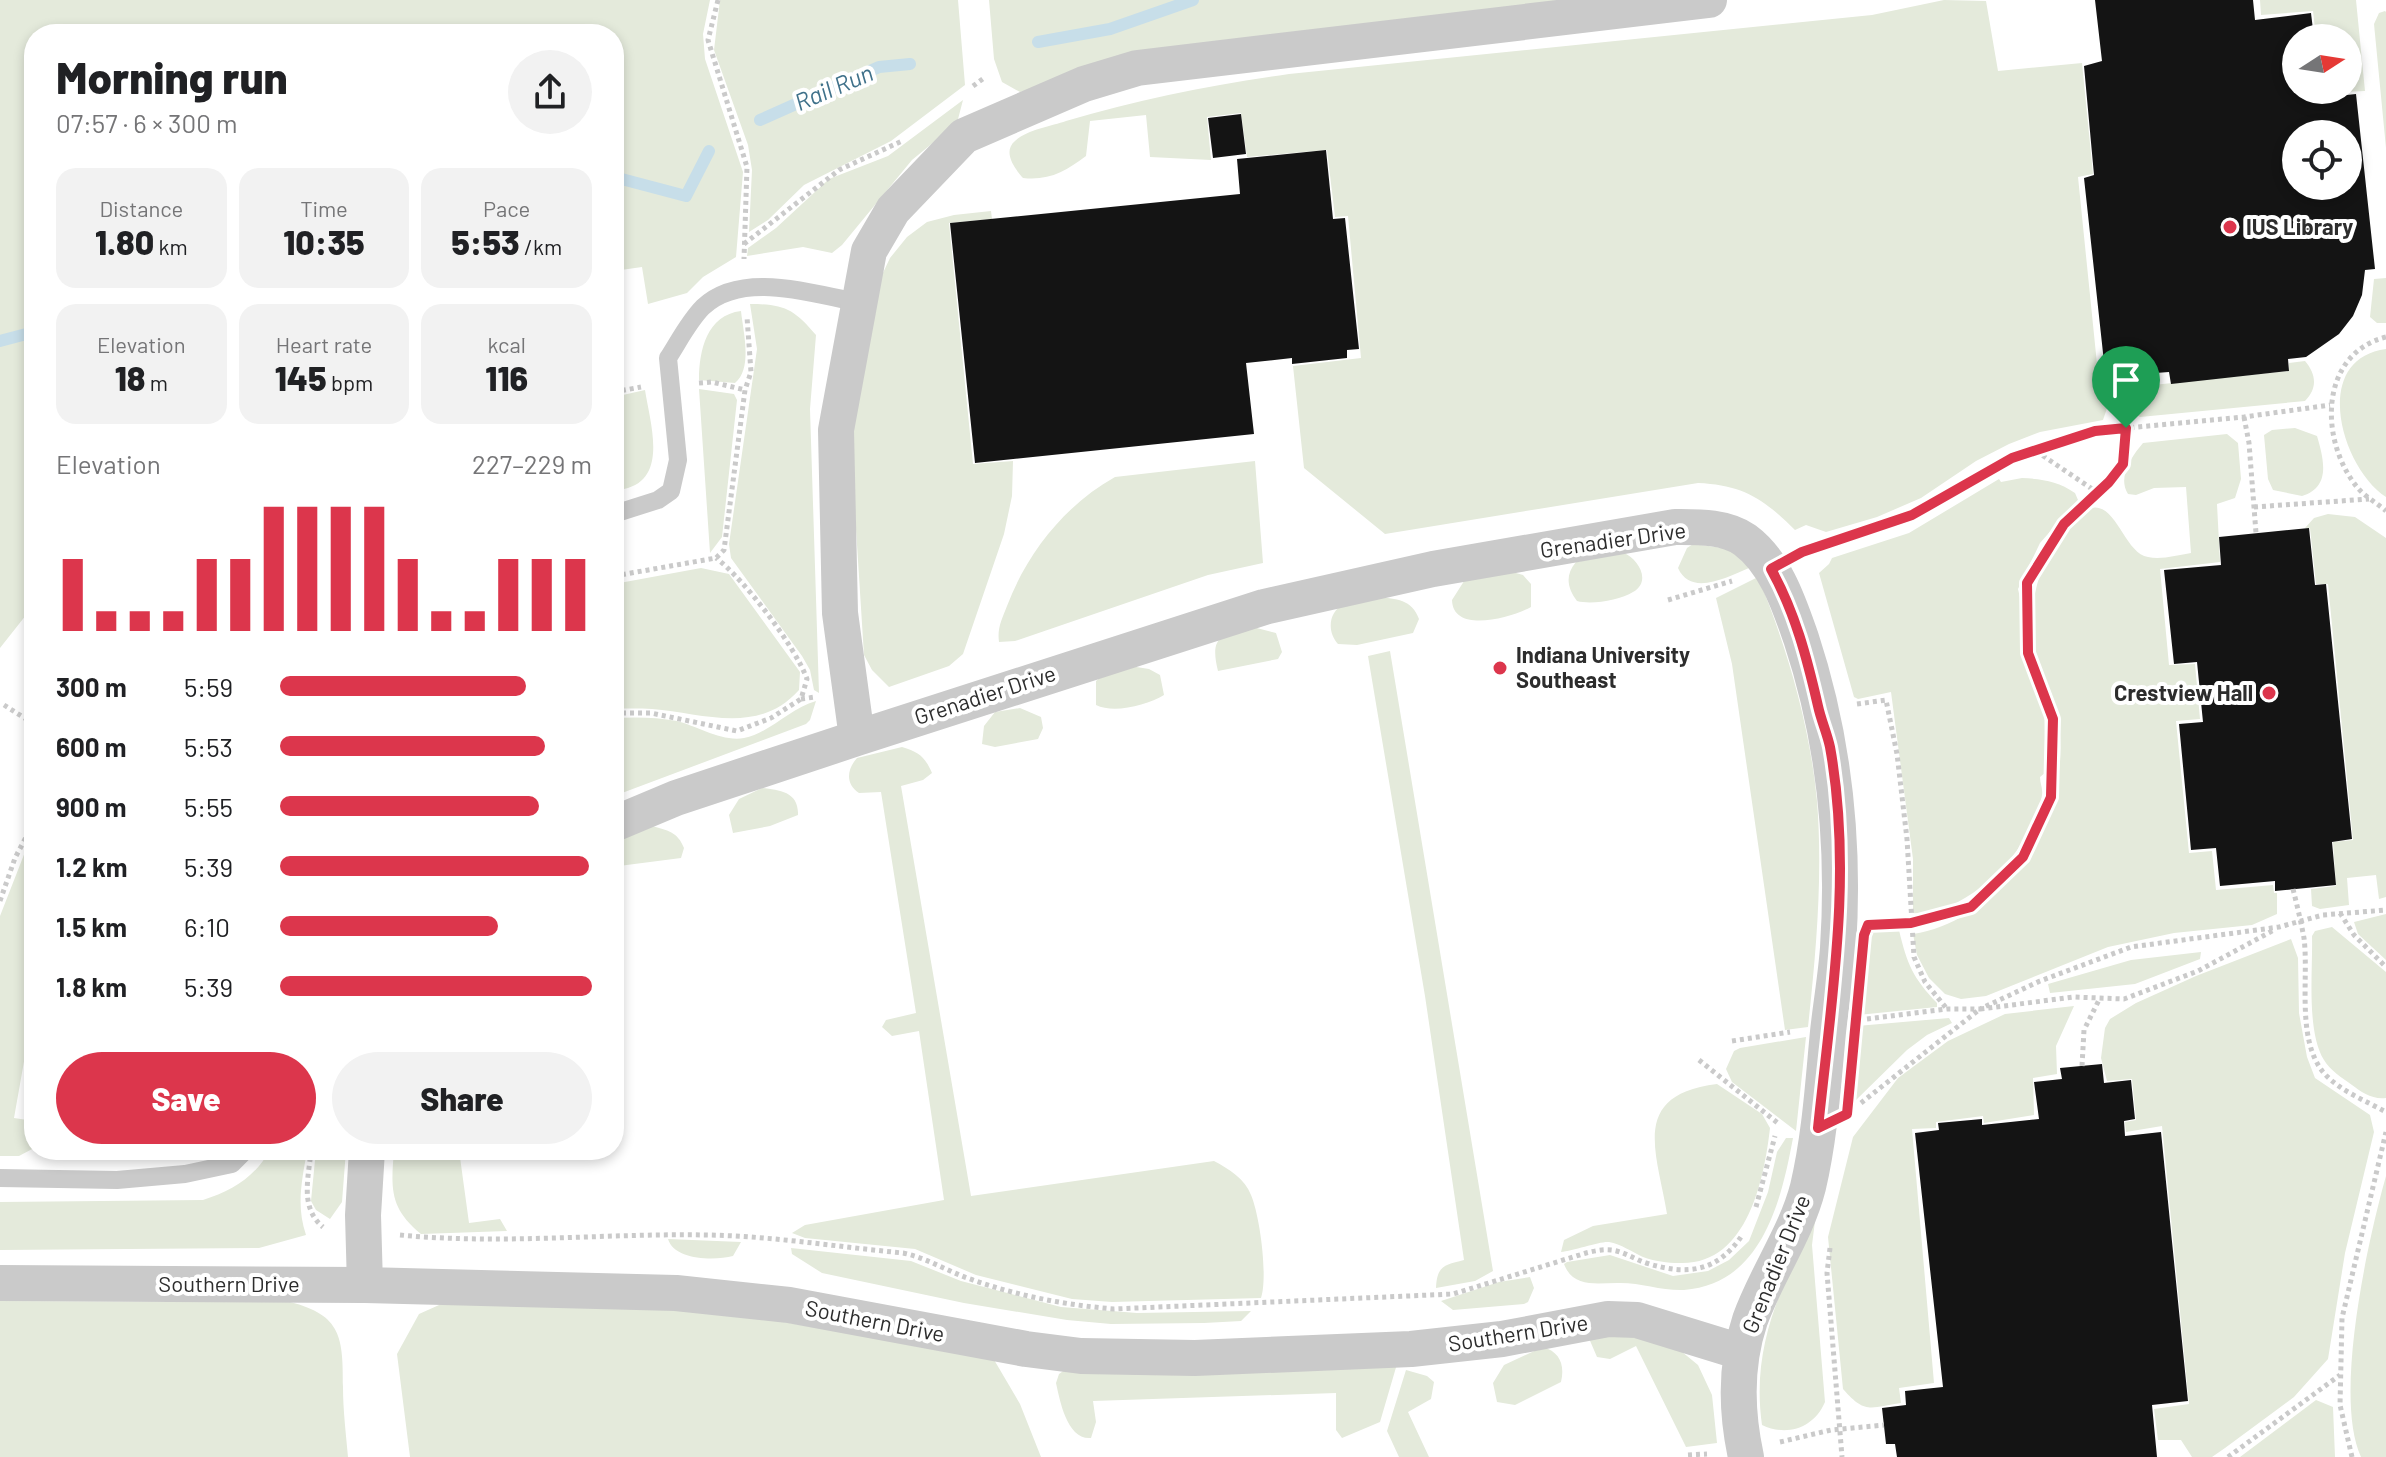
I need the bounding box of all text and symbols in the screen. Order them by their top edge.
north arrow [2282,24,2362,104]
map controls [2282,24,2362,200]
text: Morning run [56,50,288,103]
button: share [508,50,592,134]
water label: Rail Run [790,57,877,116]
text: 07:57 · 6 × 300 m [56,107,238,138]
button: locate [2282,120,2362,200]
text: Distance [99,195,183,221]
text: Time [300,195,348,221]
text: Pace [483,195,530,221]
place label: IUS Library [2246,213,2353,239]
marker: IUS Library [2221,218,2239,236]
text: 1.80 [95,221,154,262]
text: 10:35 [283,221,365,262]
text: 5:53 [451,221,520,262]
text: km [154,233,188,259]
text: /km [520,233,562,259]
text: Elevation [97,331,186,357]
text: Heart rate [276,331,372,357]
text: kcal [487,331,526,357]
pin [2092,346,2160,428]
text: 18 [115,357,145,398]
text: 145 [275,357,327,398]
text: 116 [485,357,528,398]
icon: arrive [2104,358,2148,402]
text: m [145,369,168,395]
text: bpm [327,369,373,395]
text: Elevation [56,448,161,479]
text: 227–229 m [472,448,592,479]
street label: Grenadier Drive [1538,516,1687,562]
place label: Indiana University Southeast [1516,641,1690,692]
street label: Grenadier Drive [911,659,1059,729]
marker: Indiana University Southeast [1491,659,1509,677]
text: 300 m [56,671,127,702]
text: 5:59 [184,671,233,702]
place label: Crestview Hall [2114,679,2253,705]
marker: Crestview Hall [2260,684,2278,702]
text: 600 m [56,731,127,762]
text: 5:53 [184,731,233,762]
text: 900 m [56,791,126,822]
text: 5:55 [184,791,233,822]
text: 1.2 km [56,851,128,882]
text: 5:39 [184,851,233,882]
text: 1.5 km [56,911,127,942]
text: 6:10 [184,911,230,942]
text: 1.8 km [56,971,127,1002]
text: 5:39 [184,971,233,1002]
button: Save [56,1052,316,1144]
button: Share [332,1052,592,1144]
street label: Grenadier Drive [1735,1191,1815,1337]
street label: Southern Drive [158,1270,300,1296]
street label: Southern Drive [803,1294,947,1346]
street label: Southern Drive [1446,1308,1590,1356]

